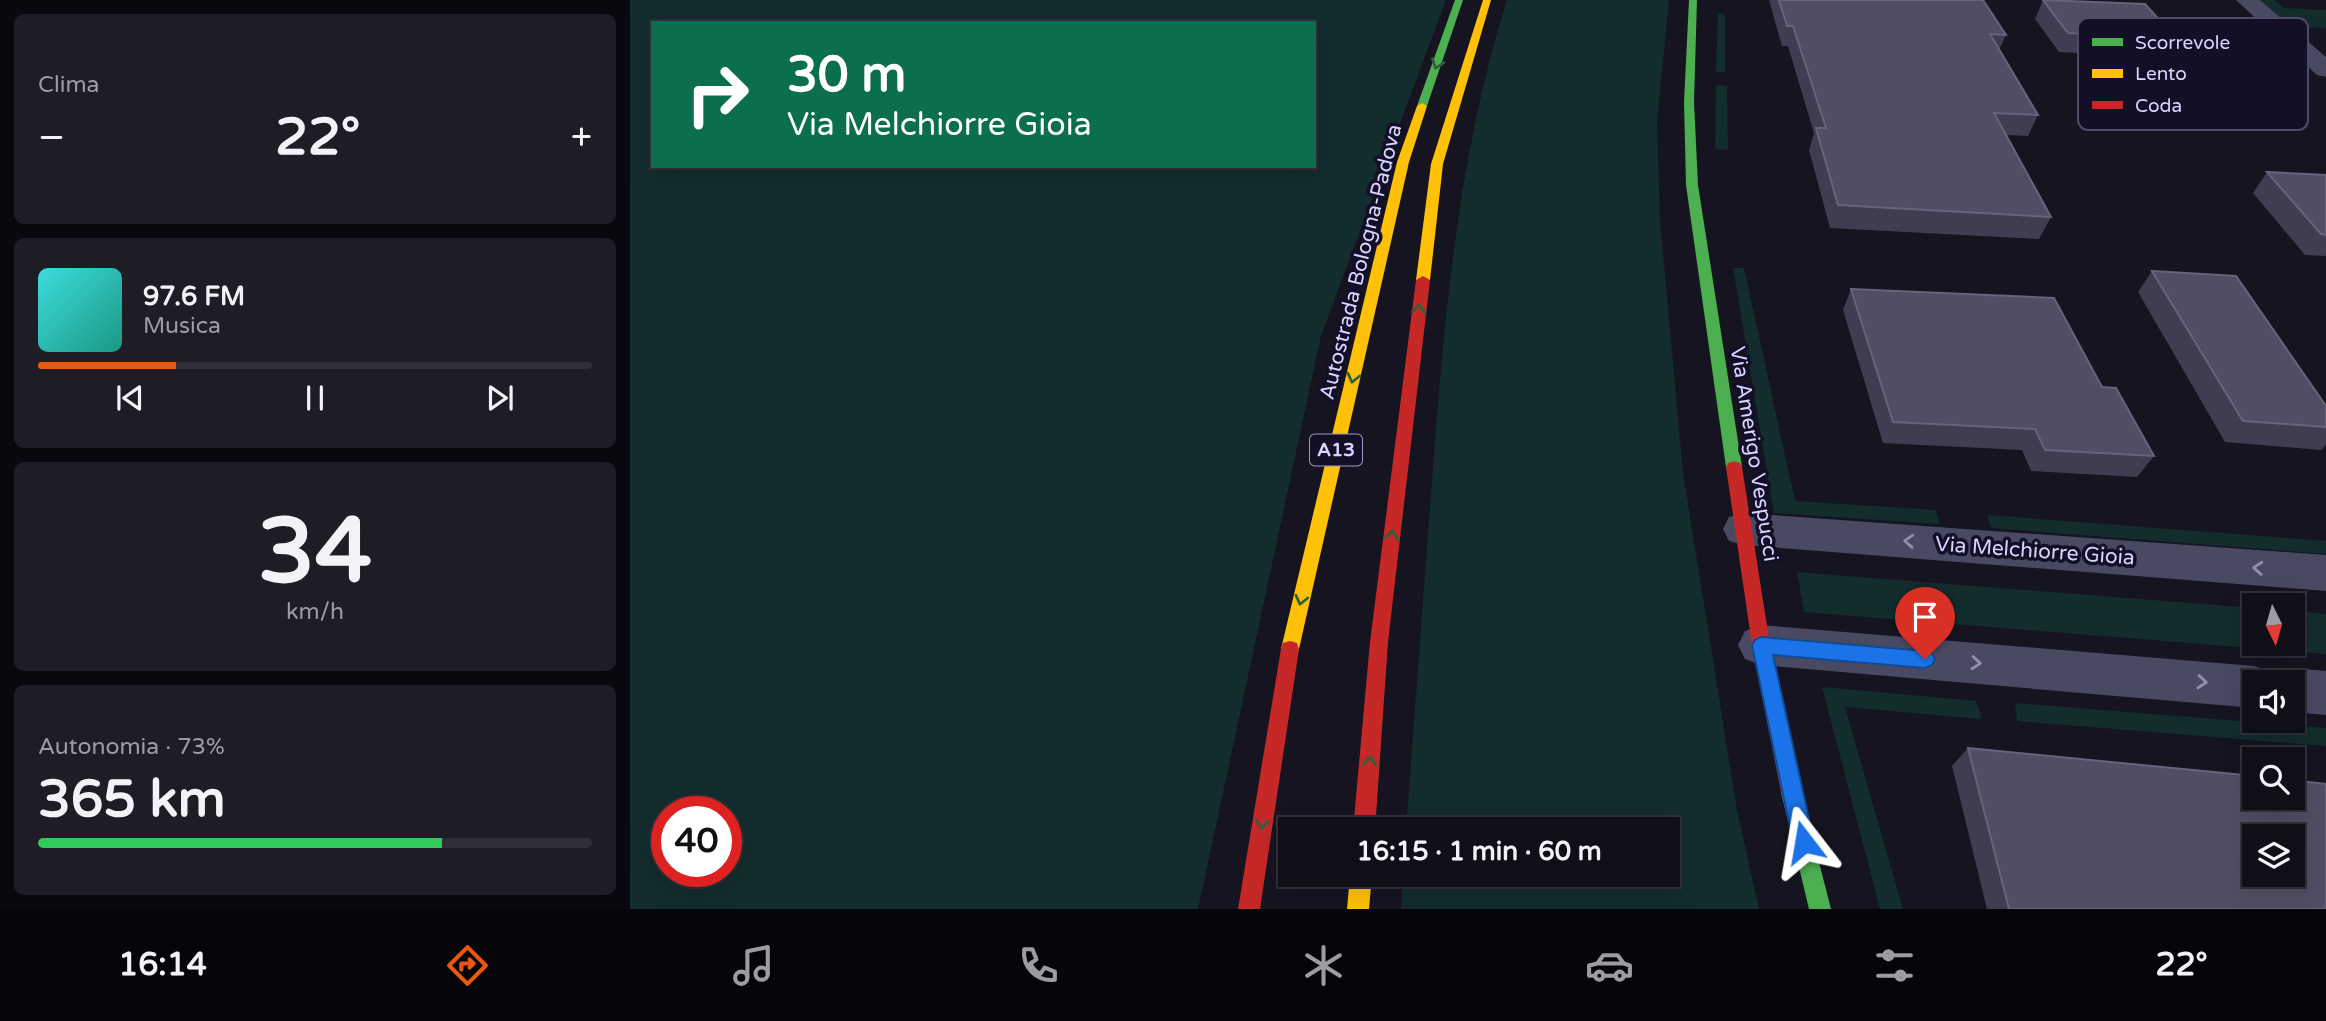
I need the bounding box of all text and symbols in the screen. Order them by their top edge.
legend [2078,18,2308,130]
text: Scorrevole [2135,32,2230,54]
text: 30 m [787,46,906,105]
icon: right [672,49,763,140]
one-way arrow [1431,58,1445,70]
text: Lento [2135,63,2187,85]
text: Clima [38,71,99,99]
text: Coda [2135,95,2182,117]
text: 22° [275,106,360,169]
text: Via Melchiorre Gioia [787,106,1092,144]
text: − [38,115,65,161]
text: + [571,115,592,161]
street label: Autostrada Bologna-Padova [1315,122,1407,402]
text: 97.6 FM [143,281,245,312]
one-way arrow [1411,303,1426,314]
text: Musica [143,312,221,340]
street label: Via Amerigo Vespucci [1725,345,1783,563]
one-way arrow [1346,372,1361,384]
icon: previous [111,379,149,417]
icon: pause [296,379,334,417]
icon: next [481,379,519,417]
road number: A13 [1310,435,1362,466]
text: 34 [258,497,372,607]
one-way arrow [1384,529,1399,541]
street label: Via Melchiorre Gioia [1934,532,2136,570]
one-way arrow [1903,534,1914,549]
one-way arrow [2252,561,2263,576]
pin [1895,587,1955,659]
north arrow [2242,593,2305,656]
map controls [2242,593,2305,887]
one-way arrow [1295,594,1309,606]
text: km/h [286,598,344,626]
icon: arrive [1906,598,1944,636]
one-way arrow [1970,655,1981,670]
button: sound [2242,670,2305,733]
one-way arrow [2197,674,2208,689]
text: Autonomia · 73% [38,733,225,761]
button: search [2242,747,2305,810]
one-way arrow [1362,756,1377,767]
text: 365 km [38,768,226,831]
speed limit sign: 40 [651,796,742,887]
position arrow [1767,805,1841,879]
one-way arrow [1255,818,1270,830]
button: layers [2242,824,2305,887]
text: 16:15 · 1 min · 60 m [1356,836,1602,867]
icon: directions [443,941,492,990]
icon: music [729,941,778,990]
icon: phone [1014,941,1063,990]
icon: climate [1299,941,1348,990]
icon: car [1585,941,1634,990]
icon: filters [1870,941,1919,990]
text: 16:14 [118,946,207,984]
text: 22° [2155,946,2208,984]

